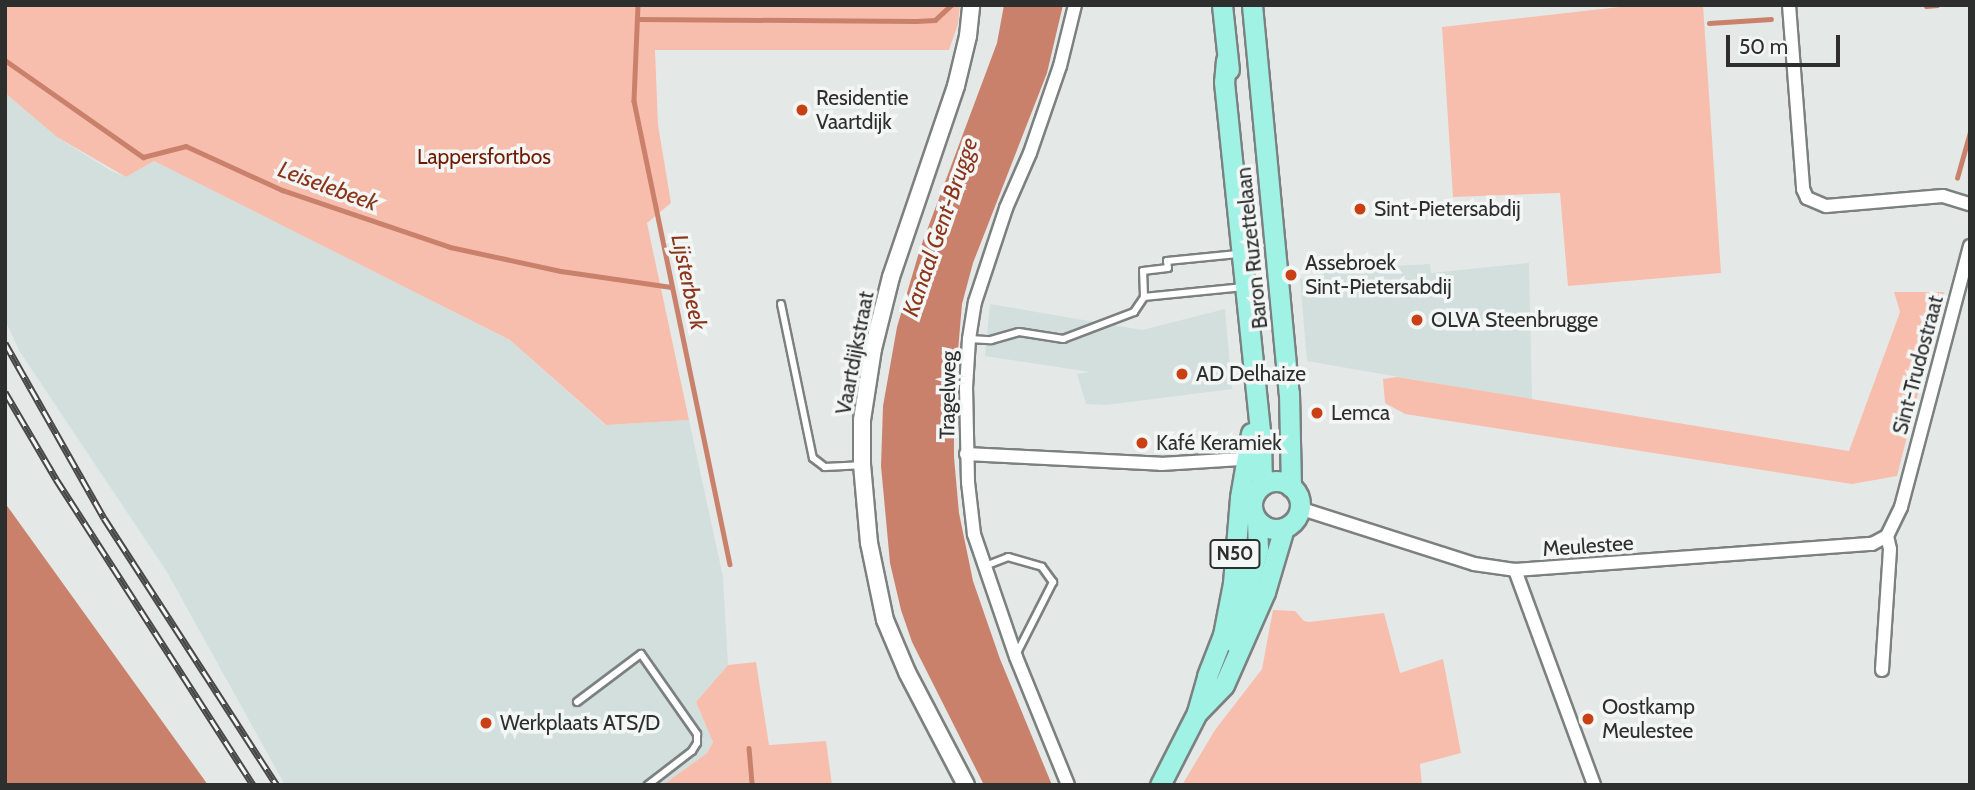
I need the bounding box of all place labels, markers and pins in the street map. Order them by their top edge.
place label: Residentie Vaartdijk [816,85,908,135]
marker: Residentie Vaartdijk [794,102,810,118]
place label: Sint-Pietersabdij [1374,196,1521,222]
marker: Sint-Pietersabdij [1352,201,1368,217]
place label: Assebroek Sint-Pietersabdij [1305,250,1452,300]
marker: Assebroek Sint-Pietersabdij [1283,267,1299,283]
place label: OLVA Steenbrugge [1431,307,1598,333]
marker: OLVA Steenbrugge [1409,312,1425,328]
place label: AD Delhaize [1196,361,1306,387]
marker: AD Delhaize [1174,366,1190,382]
place label: Lemca [1331,400,1390,426]
marker: Lemca [1309,405,1325,421]
place label: Kafé Keramiek [1156,430,1282,456]
marker: Kafé Keramiek [1134,435,1150,451]
place label: Oostkamp Meulestee [1602,694,1695,744]
place label: Werkplaats ATS/D [500,710,660,736]
marker: Oostkamp Meulestee [1580,711,1596,727]
marker: Werkplaats ATS/D [478,715,494,731]

